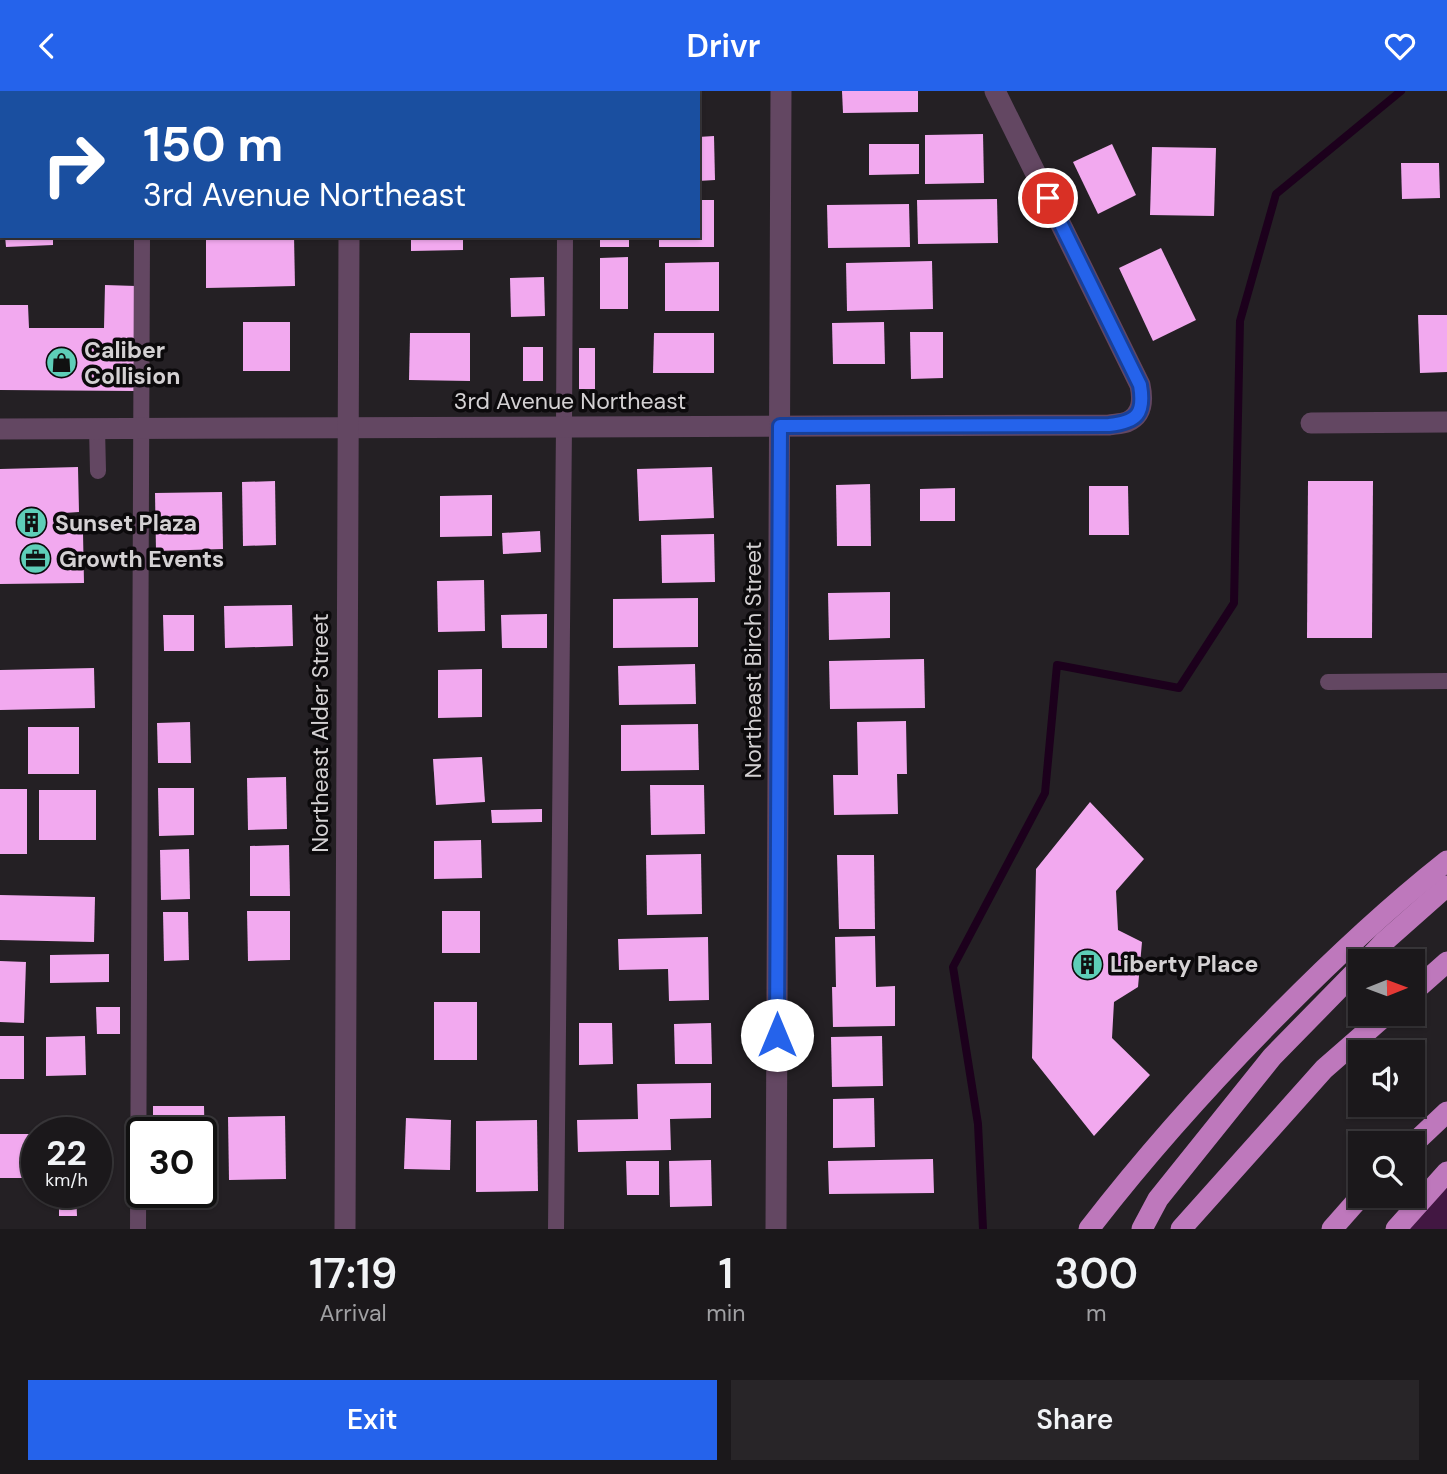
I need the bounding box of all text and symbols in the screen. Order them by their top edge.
text: Drivr [686,25,761,67]
icon: back [28,27,66,65]
icon: heart [1381,27,1419,65]
text: 150 m [143,112,283,176]
icon: right [28,119,119,210]
pin [1018,168,1078,228]
text: 3rd Avenue Northeast [143,174,466,216]
icon: arrive [1029,179,1067,217]
place label: Caliber Collision [84,335,180,391]
shop icon: Caliber Collision [44,346,78,380]
street label: 3rd Avenue Northeast [454,386,686,416]
building icon: Sunset Plaza [15,506,49,540]
place label: Sunset Plaza [55,508,197,538]
street label: Northeast Birch Street [738,541,768,779]
office icon: Growth Events [19,542,53,576]
place label: Growth Events [59,544,224,574]
street label: Northeast Alder Street [305,613,335,853]
building icon: Liberty Place [1070,947,1104,981]
place label: Liberty Place [1110,949,1258,979]
north arrow [1348,949,1424,1025]
map controls [1348,949,1425,1208]
position arrow [740,998,814,1072]
button: sound [1348,1040,1425,1117]
speed limit sign: 30 [126,1117,217,1208]
text: 22 [46,1130,87,1176]
button: search [1348,1131,1425,1208]
text: km/h [45,1168,88,1192]
text: 17:19 [309,1246,397,1301]
text: 1 [718,1246,733,1301]
text: 300 [1054,1246,1138,1301]
text: Arrival [320,1298,387,1328]
text: min [706,1298,745,1328]
text: m [1086,1298,1106,1328]
button: Exit [28,1380,717,1460]
button: Share [731,1380,1419,1460]

